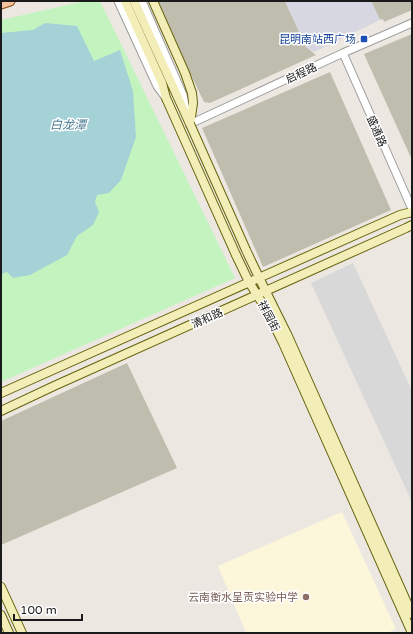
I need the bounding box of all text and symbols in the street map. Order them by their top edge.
place label: 昆明南站西广场 [279,33,356,46]
marker: 昆明南站西广场 [359,34,369,44]
street label: 启程路 [284,61,319,86]
street label: 盛通路 [364,113,389,149]
water label: 白龙潭 [50,118,88,132]
street label: 祥园街 [255,299,282,334]
street label: 清和路 [189,306,225,331]
place label: 云南衡水呈贡实验中学 [188,591,298,604]
marker: 云南衡水呈贡实验中学 [301,592,311,602]
scale bar [14,596,82,622]
text: 100 m [20,603,57,617]

